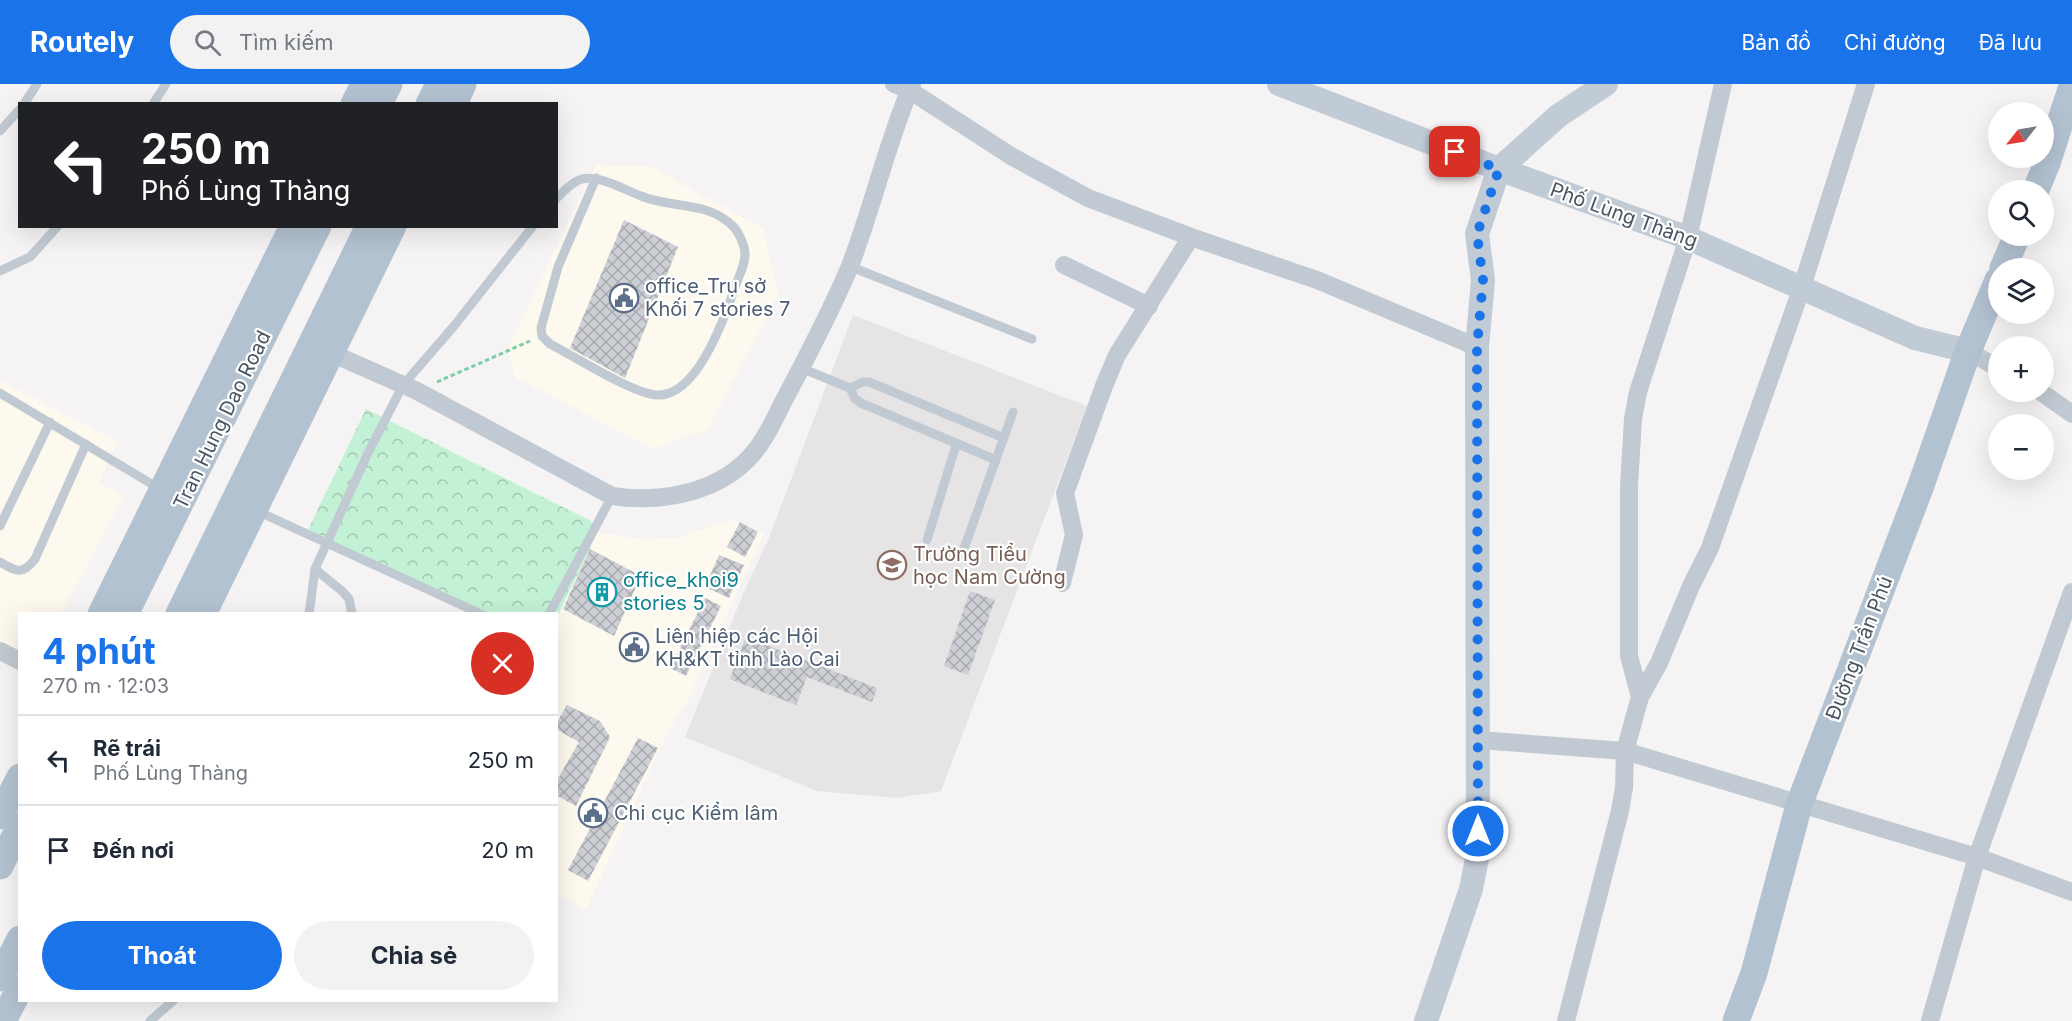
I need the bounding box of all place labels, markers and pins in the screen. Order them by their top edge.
pin [1429,126,1480,177]
place label: office_Trụ sở Khối 7 stories 7 [645,274,790,321]
public building icon: office_Trụ sở Khối 7 stories 7 [608,282,640,314]
place label: Trường Tiểu học Nam Cường [913,542,1066,589]
school or university icon: Trường Tiểu học Nam Cường [876,549,908,581]
place label: office_khoi9 stories 5 [623,568,739,615]
building icon: office_khoi9 stories 5 [586,576,618,608]
place label: Liên hiệp các Hội KH&KT tỉnh Lào Cai [655,624,840,671]
public building icon: Liên hiệp các Hội KH&KT tỉnh Lào Cai [618,631,650,663]
public building icon: Chi cục Kiểm lâm [577,797,609,829]
place label: Chi cục Kiểm lâm [614,801,778,825]

